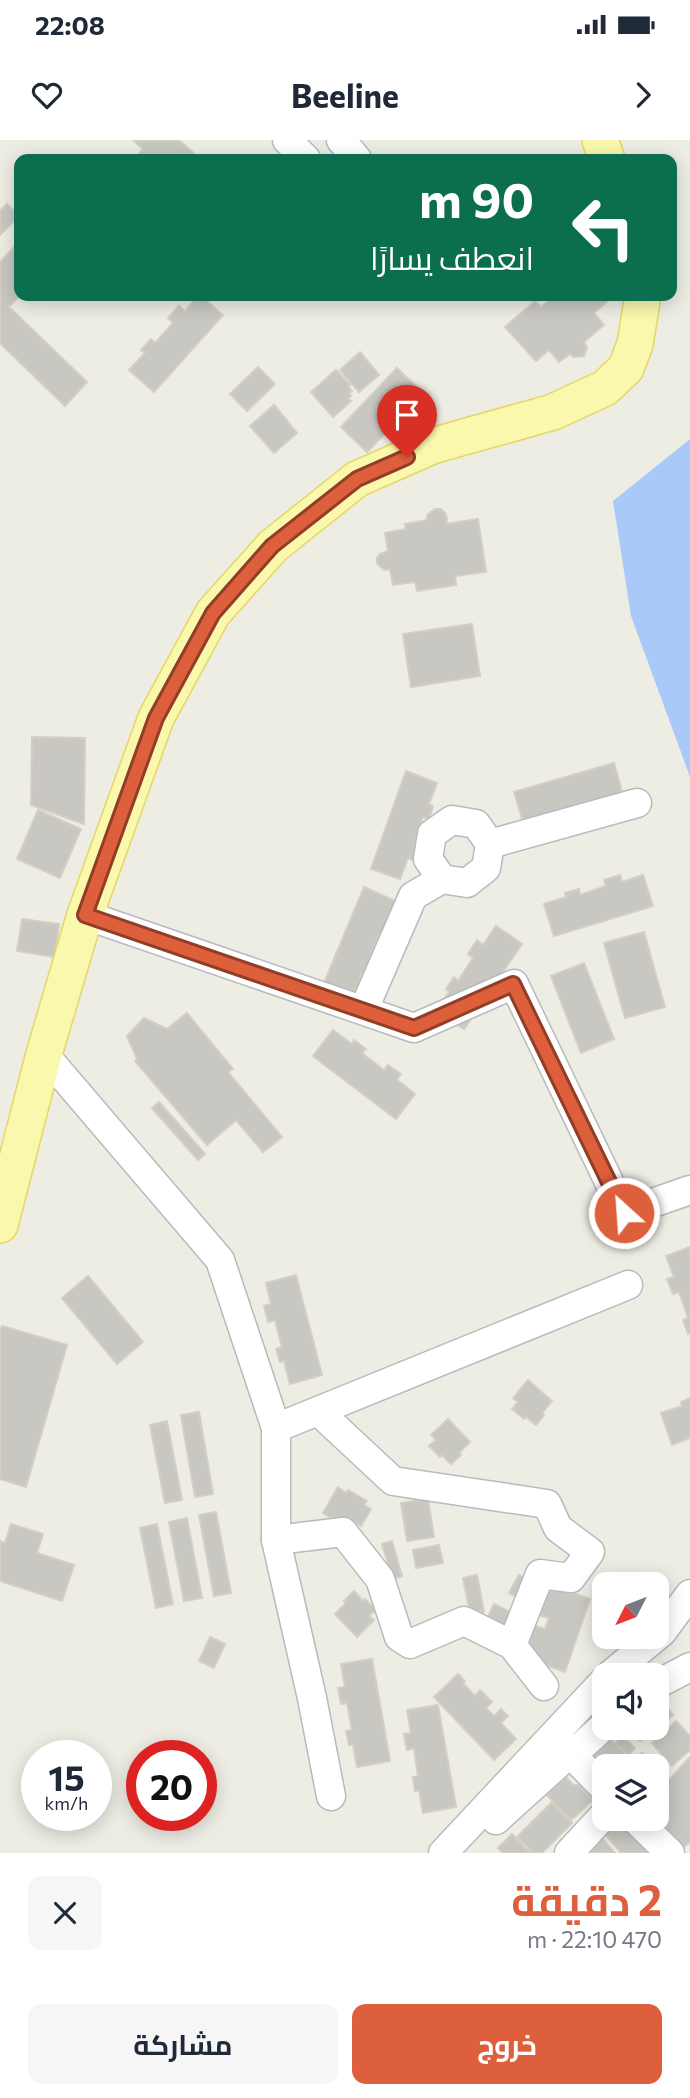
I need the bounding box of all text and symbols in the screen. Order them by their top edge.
text: 22:08 [35,9,105,40]
text: Beeline [291,75,399,115]
icon: heart [28,76,66,114]
icon: forward [624,76,662,114]
text: 90 m [419,168,534,228]
icon: left [558,182,649,273]
text: انعطف يسارًا [370,237,534,277]
pin [377,385,437,457]
icon: arrive [388,396,426,434]
position arrow [587,1176,661,1250]
north arrow [592,1572,668,1648]
map controls [592,1572,669,1831]
button: sound [592,1663,669,1740]
speed limit sign: 20 [126,1740,217,1831]
button: layers [592,1754,669,1831]
text: 15 [48,1755,85,1798]
text: km/h [45,1792,88,1814]
text: 2 دقيقة [511,1873,662,1925]
button: close [28,1876,102,1950]
text: 470 m · 22:10 [527,1925,662,1953]
button: مشاركة [28,2004,338,2084]
button: خروج [352,2004,662,2084]

